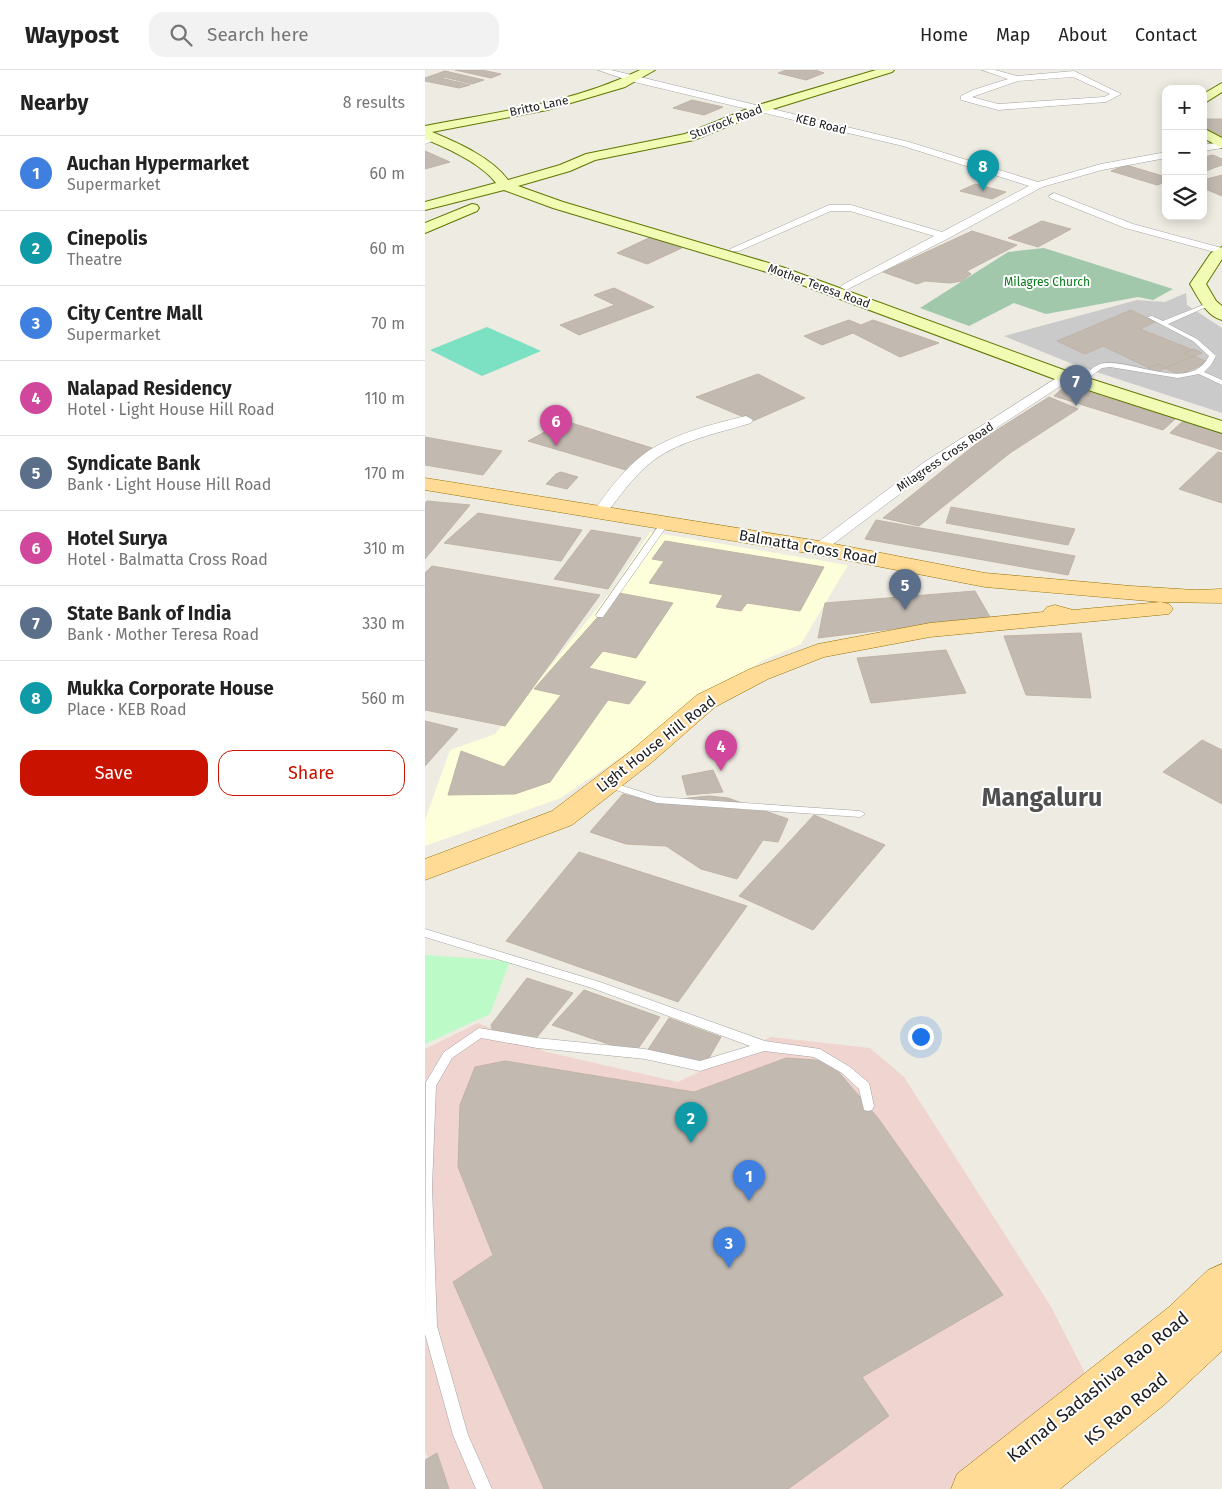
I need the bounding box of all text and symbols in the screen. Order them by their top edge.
search box [149,12,499,57]
text: Waypost [25,21,119,49]
icon: search [167,21,195,49]
text: Search here [207,23,309,46]
text: Home [920,24,968,46]
text: Map [996,24,1030,46]
text: About [1058,24,1107,46]
text: Contact [1135,24,1197,46]
map controls [1162,85,1207,220]
button: + [1162,85,1207,130]
text: Nearby [20,90,88,116]
text: 8 results [343,93,405,112]
street label: Britto Lane [508,93,570,119]
street label: Sturrock Road [688,102,764,142]
street label: KEB Road [794,111,848,137]
button: − [1162,130,1207,175]
pin: 8 [967,150,999,191]
text: Auchan Hypermarket [67,152,249,175]
text: 1 [32,164,40,183]
text: 60 m [370,164,405,183]
text: Supermarket [67,175,161,194]
button: layers [1162,175,1207,220]
text: Cinepolis [67,227,147,250]
text: 2 [32,239,40,258]
text: 60 m [370,239,405,258]
text: Theatre [67,250,122,269]
street label: Mother Teresa Road [766,261,872,311]
park label: Milagres Church [1004,275,1090,289]
text: City Centre Mall [67,302,203,325]
text: 3 [32,314,40,333]
text: 70 m [371,314,405,333]
text: Supermarket [67,325,161,344]
pin: 7 [1060,365,1092,406]
text: Nalapad Residency [67,377,232,400]
text: 4 [31,389,41,408]
text: 110 m [364,389,405,408]
text: Hotel · Light House Hill Road [67,400,275,419]
pin: 6 [540,405,572,446]
street label: Milagress Cross Road [894,419,996,495]
text: Syndicate Bank [67,452,200,475]
text: 5 [32,464,40,483]
text: 170 m [364,464,405,483]
text: Bank · Light House Hill Road [67,475,271,494]
street label: Balmatta Cross Road [737,526,879,568]
text: Hotel Surya [67,527,168,550]
text: 6 [31,539,41,558]
text: 310 m [364,539,405,558]
text: Hotel · Balmatta Cross Road [67,550,268,569]
pin: 5 [889,569,921,610]
text: State Bank of India [67,602,232,625]
text: 7 [32,614,40,633]
text: 330 m [362,614,405,633]
text: Bank · Mother Teresa Road [67,625,259,644]
text: Mukka Corporate House [67,677,274,700]
text: 8 [31,689,41,708]
text: 560 m [362,689,405,708]
street label: Light House Hill Road [593,692,719,796]
text: Place · KEB Road [67,700,187,719]
pin: 4 [705,730,737,771]
button: Save [20,750,208,796]
button: Share [218,750,405,796]
district label: Mangaluru [982,783,1102,813]
your location [908,1024,934,1050]
pin: 2 [675,1102,707,1143]
pin: 1 [733,1160,765,1201]
pin: 3 [713,1227,745,1268]
street label: Karnad Sadashiva Rao Road [1003,1307,1193,1467]
street label: KS Rao Road [1080,1368,1172,1450]

